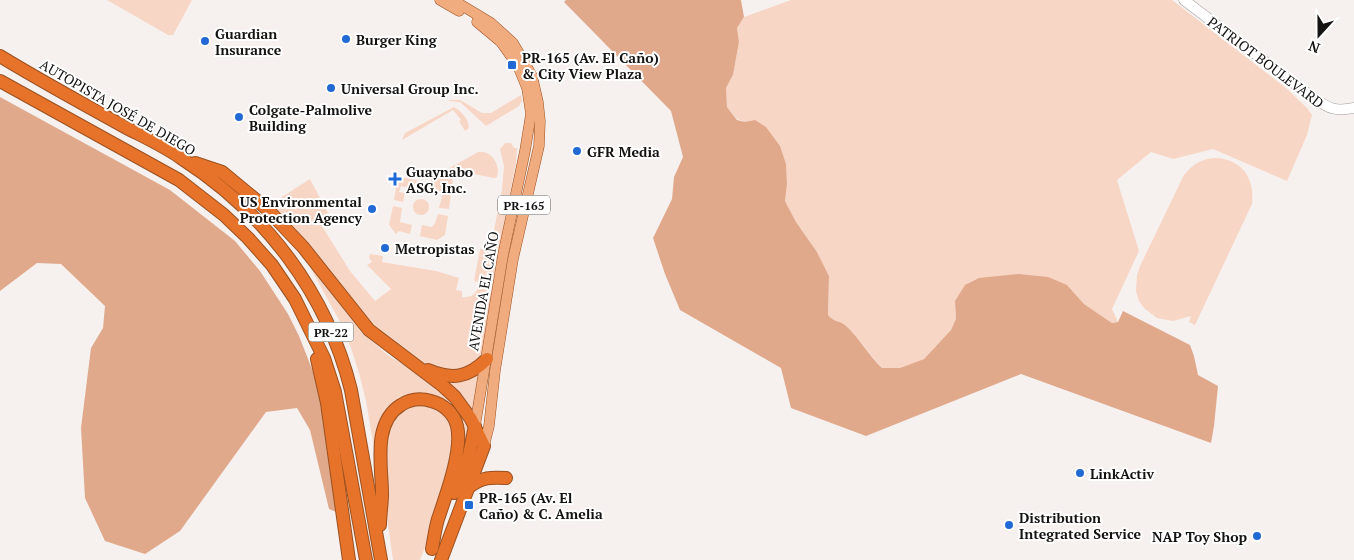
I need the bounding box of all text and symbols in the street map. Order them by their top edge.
north arrow [1294,10,1344,60]
street label: PATRIOT BOULEVARD [1204,12,1328,112]
place label: Guardian Insurance [215,24,282,59]
place label: Burger King [356,30,438,49]
marker: Burger King [340,33,352,45]
marker: Guardian Insurance [199,35,211,47]
text: N [1305,37,1323,58]
place label: PR-165 (Av. El Caño) & City View Plaza [522,48,659,83]
street label: AUTOPISTA JOSÉ DE DIEGO [36,54,200,160]
marker: PR-165 (Av. El Caño) & City View Plaza [506,59,518,71]
place label: Universal Group Inc. [341,79,479,98]
marker: Universal Group Inc. [325,82,337,94]
place label: Colgate-Palmolive Building [249,100,373,135]
marker: Colgate-Palmolive Building [233,111,245,123]
place label: GFR Media [587,142,660,161]
marker: GFR Media [571,145,583,157]
place label: Guaynabo ASG, Inc. [406,162,473,197]
marker: Guaynabo ASG, Inc. [388,172,402,186]
place label: US Environmental Protection Agency [240,192,363,227]
road number: PR-165 [498,196,550,214]
marker: US Environmental Protection Agency [366,203,378,215]
street label: AVENIDA EL CAÑO [463,230,503,352]
place label: Metropistas [395,239,475,258]
marker: Metropistas [379,242,391,254]
road number: PR-22 [308,322,354,342]
place label: LinkActiv [1090,464,1155,483]
marker: LinkActiv [1074,467,1086,479]
place label: PR-165 (Av. El Caño) & C. Amelia [479,488,603,523]
marker: PR-165 (Av. El Caño) & C. Amelia [463,499,475,511]
place label: Distribution Integrated Service [1019,508,1142,543]
marker: Distribution Integrated Service [1003,519,1015,531]
place label: NAP Toy Shop [1152,527,1247,546]
marker: NAP Toy Shop [1251,530,1263,542]

